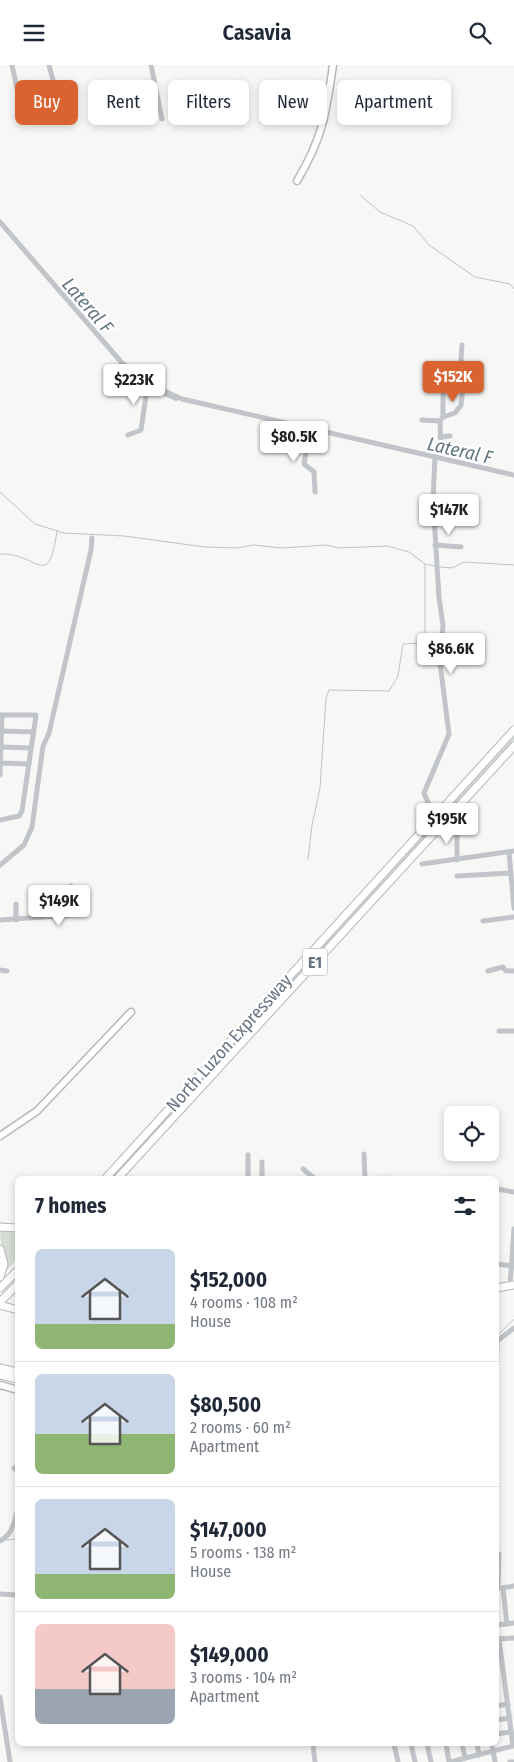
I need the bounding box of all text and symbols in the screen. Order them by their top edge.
icon: menu [20,19,48,47]
text: Casavia [223,19,291,46]
icon: search [466,19,494,47]
chip: Buy [15,80,78,125]
chip: Rent [88,80,158,125]
chip: Filters [168,80,249,125]
chip: New [259,80,327,125]
chip: Apartment [337,80,451,125]
water label: Lateral F [57,273,119,339]
pin: $152K [418,361,488,403]
pin: $223K [99,363,169,406]
text: $152K [434,367,472,386]
text: $223K [114,370,154,389]
pin: $80.5K [253,421,335,463]
text: $80.5K [271,427,317,446]
water label: Lateral F [425,432,496,470]
pin: $147K [414,493,484,536]
text: $147K [430,500,468,519]
pin: $86.6K [410,633,492,675]
text: $86.6K [428,639,474,658]
pin: $195K [412,803,482,845]
text: $195K [427,809,467,828]
pin: $149K [24,885,94,927]
text: $149K [39,891,79,910]
road number: E1 [302,949,328,975]
street label: North Luzon Expressway [161,970,297,1116]
map controls [444,1106,499,1161]
button: locate [444,1106,499,1161]
icon: filters [451,1192,479,1220]
text: 7 homes [35,1193,106,1219]
text: $152,000 [190,1267,267,1293]
icon: home [75,1269,135,1329]
text: 4 rooms · 108 m² [190,1293,298,1312]
text: House [190,1312,231,1331]
text: $80,500 [190,1392,261,1418]
icon: home [75,1394,135,1454]
text: 2 rooms · 60 m² [190,1418,291,1437]
text: Apartment [190,1437,259,1456]
text: $147,000 [190,1517,267,1543]
icon: home [75,1519,135,1579]
text: 5 rooms · 138 m² [190,1543,296,1562]
text: House [190,1562,231,1581]
text: $149,000 [190,1642,269,1668]
icon: home [75,1644,135,1704]
text: 3 rooms · 104 m² [190,1668,297,1687]
text: Apartment [190,1687,259,1706]

